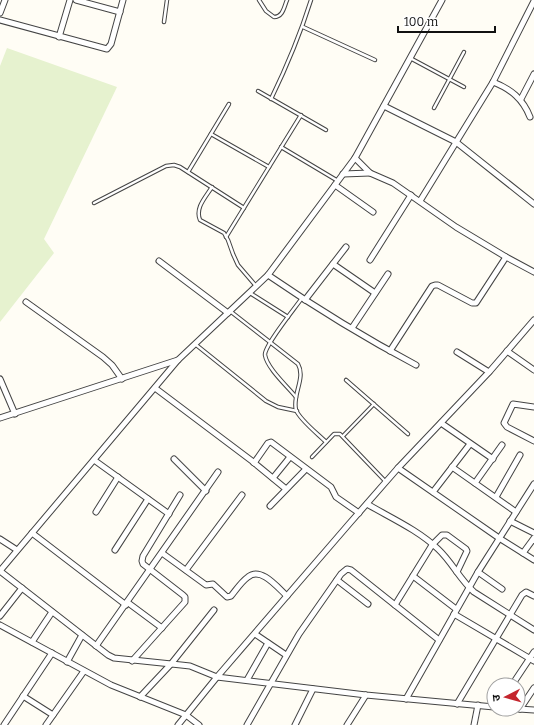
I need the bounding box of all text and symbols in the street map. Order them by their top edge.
scale bar [398,8,495,34]
text: 100 m [404,15,439,29]
north arrow [486,677,526,717]
text: उ [490,694,503,702]

